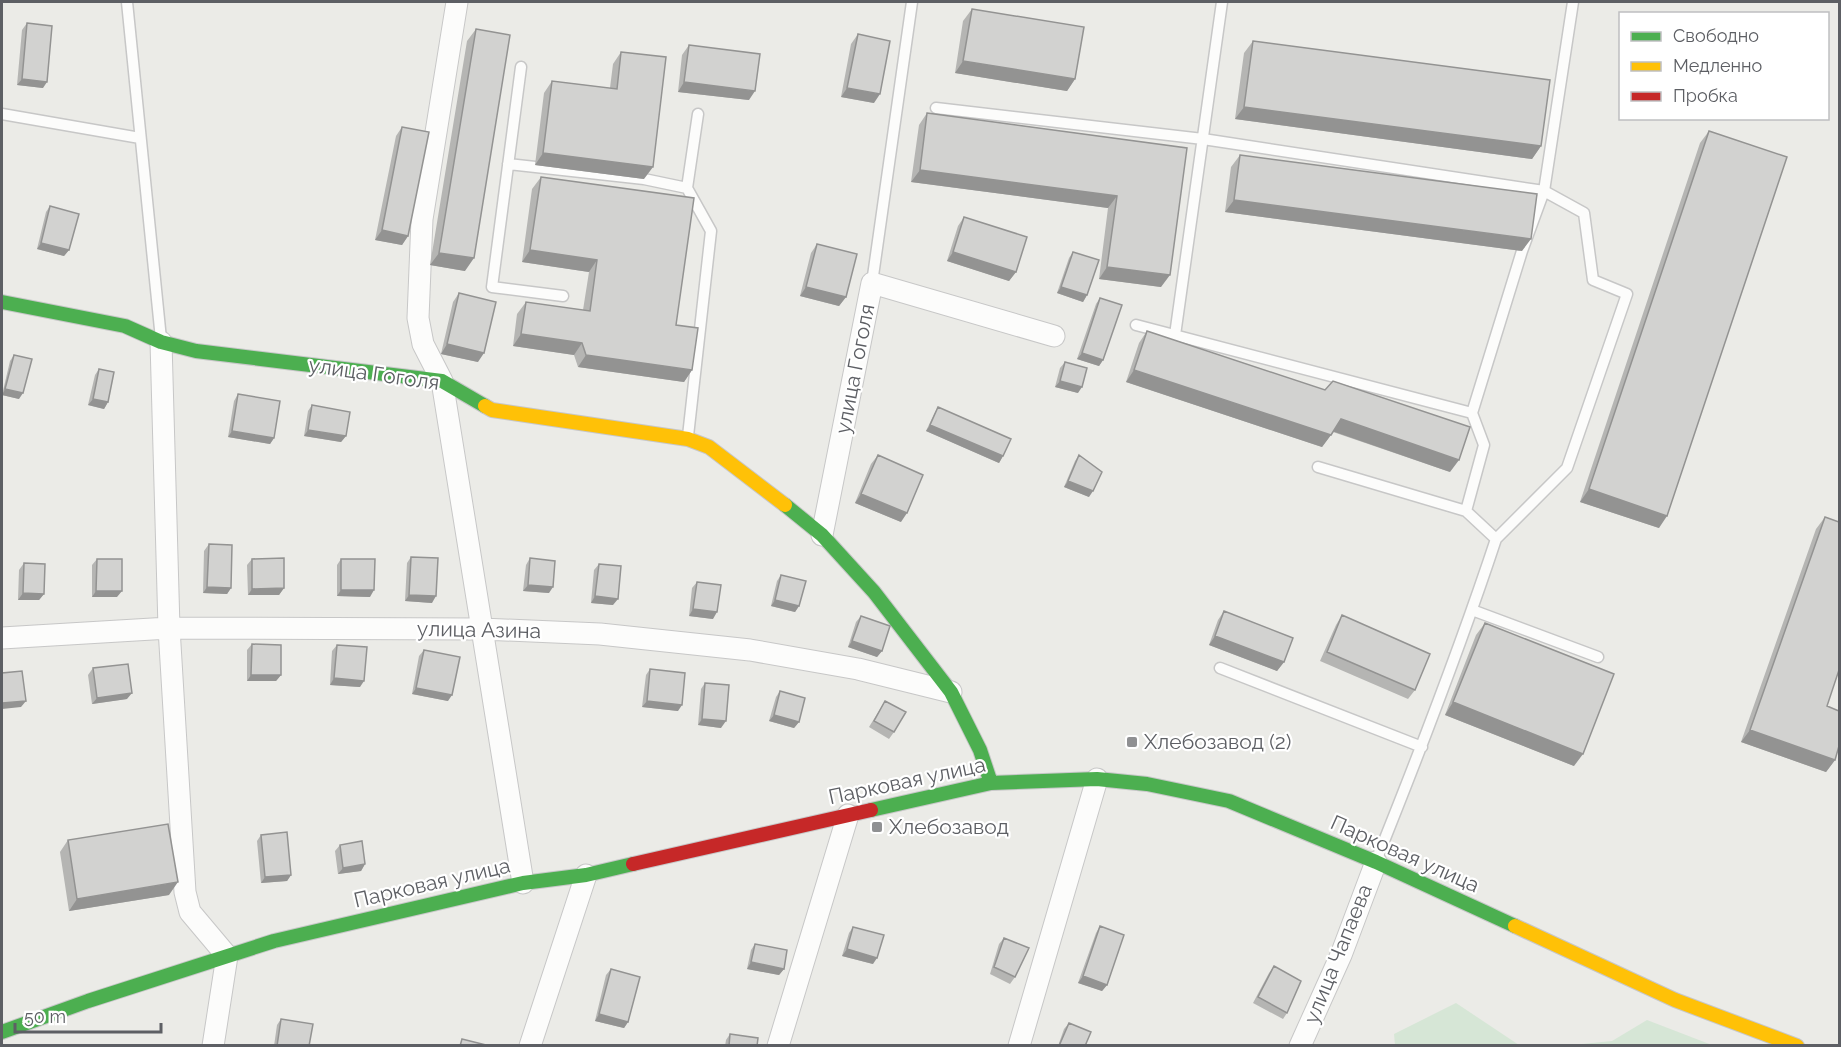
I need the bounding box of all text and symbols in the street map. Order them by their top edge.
legend [1619,12,1829,120]
text: Свободно [1673,25,1759,46]
text: Медленно [1673,55,1762,76]
text: Пробка [1673,85,1738,106]
street label: улица Гоголя [830,302,879,436]
street label: улица Гоголя [307,352,441,395]
street label: улица Азина [417,616,541,643]
place label: Хлебозавод (2) [1144,729,1291,754]
marker: Хлебозавод (2) [1125,735,1139,749]
street label: Парковая улица [826,752,988,809]
street label: Парковая улица [1327,810,1483,898]
place label: Хлебозавод [889,814,1009,839]
marker: Хлебозавод [870,820,884,834]
street label: Парковая улица [351,852,513,913]
street label: улица Чапаева [1298,880,1377,1027]
scale bar [15,996,160,1034]
text: 50 m [24,1006,66,1027]

